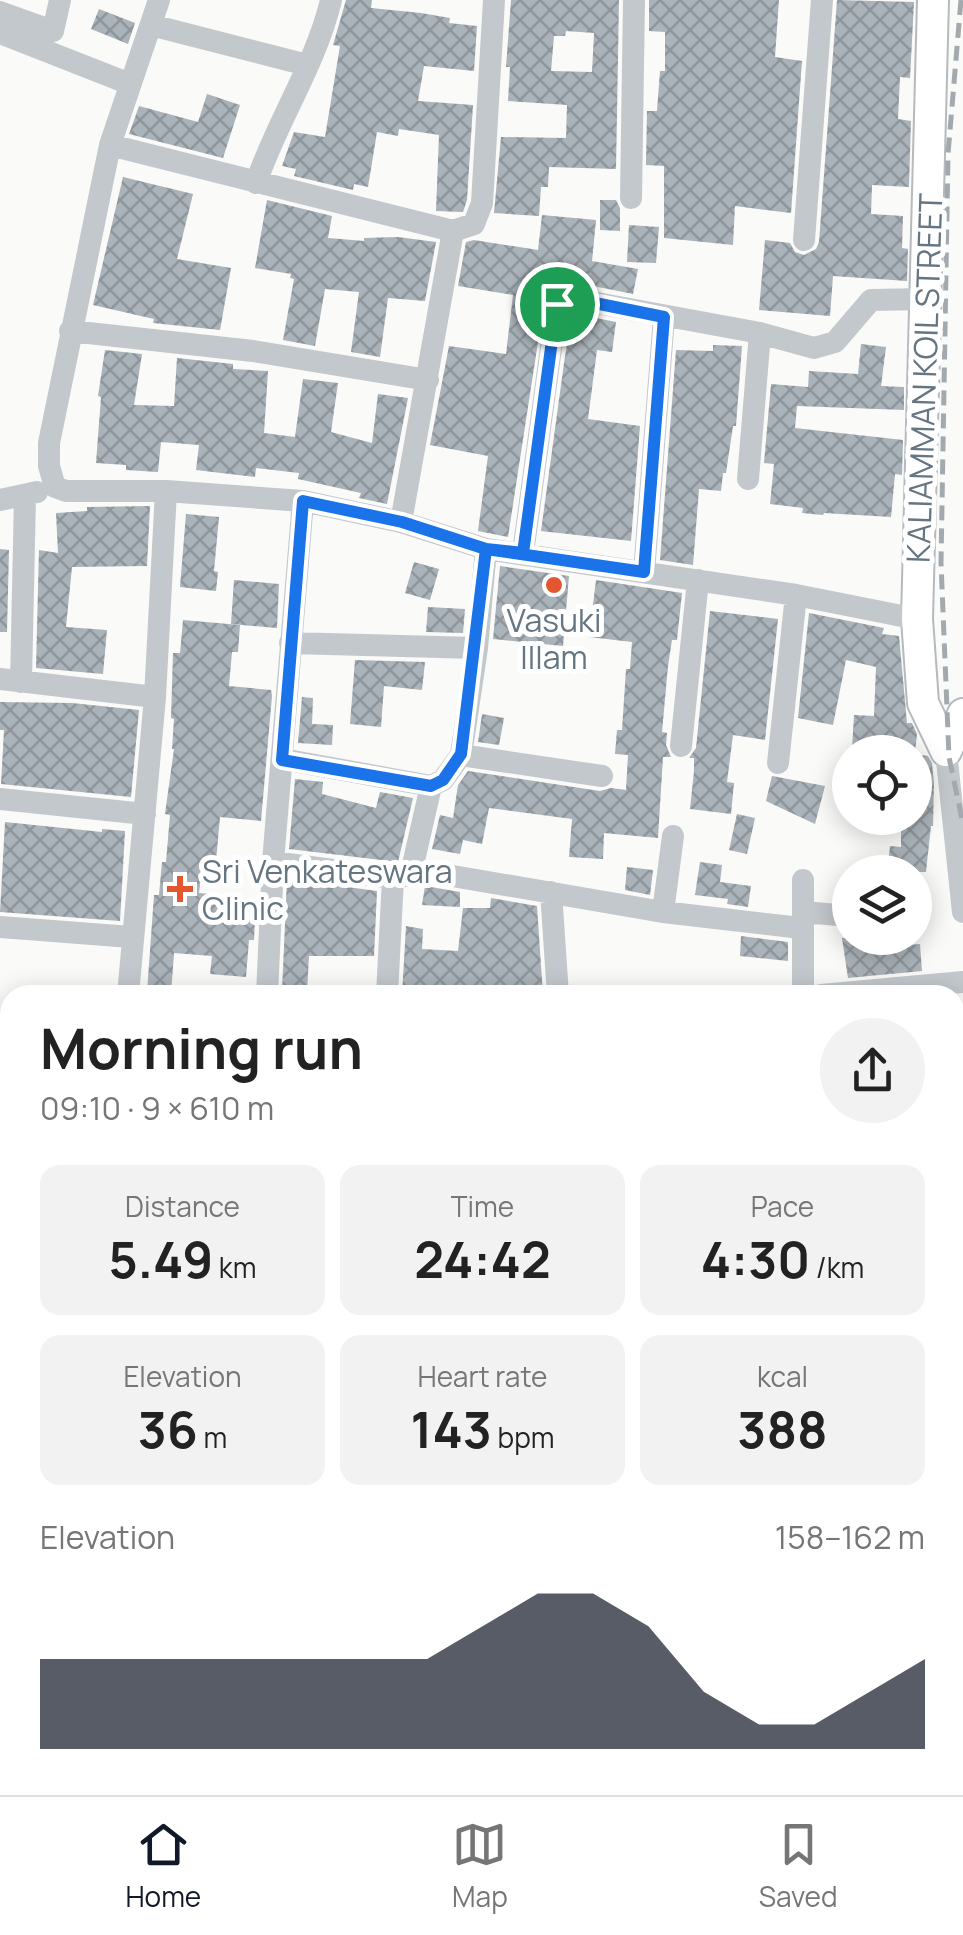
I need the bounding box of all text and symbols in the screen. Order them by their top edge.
street label: KALIAMMAN KOIL STREET [896,192,952,564]
pin [515,262,600,347]
icon: arrive [530,277,585,332]
marker: Vasuki Illam [543,574,565,596]
place label: Vasuki Illam [507,598,601,679]
map controls [832,735,932,955]
button: locate [832,735,932,835]
place label: Sri Venkateswara Clinic [202,849,453,930]
button: layers [832,855,932,955]
marker: Sri Venkateswara Clinic [167,876,193,902]
text: Morning run [40,1010,363,1086]
button: share [820,1018,925,1123]
text: 09:10 · 9 × 610 m [40,1086,274,1130]
text: Distance [125,1187,240,1225]
text: Time [451,1187,514,1225]
text: Pace [751,1187,814,1225]
text: 5.49 [109,1225,213,1293]
text: 24:42 [414,1225,551,1293]
text: 4:30 [701,1225,810,1293]
text: km [213,1248,256,1286]
text: /km [810,1248,864,1286]
text: Elevation [123,1357,242,1395]
text: Heart rate [418,1357,547,1395]
text: kcal [757,1357,808,1395]
text: 36 [138,1395,198,1463]
text: 143 [411,1395,492,1463]
text: 388 [737,1395,828,1463]
text: m [198,1418,227,1456]
text: bpm [492,1418,554,1456]
text: Elevation [40,1515,175,1559]
text: 158–162 m [775,1515,925,1559]
tab: Home [125,1817,201,1915]
tab: Map [452,1817,508,1915]
tab: Saved [759,1817,838,1915]

